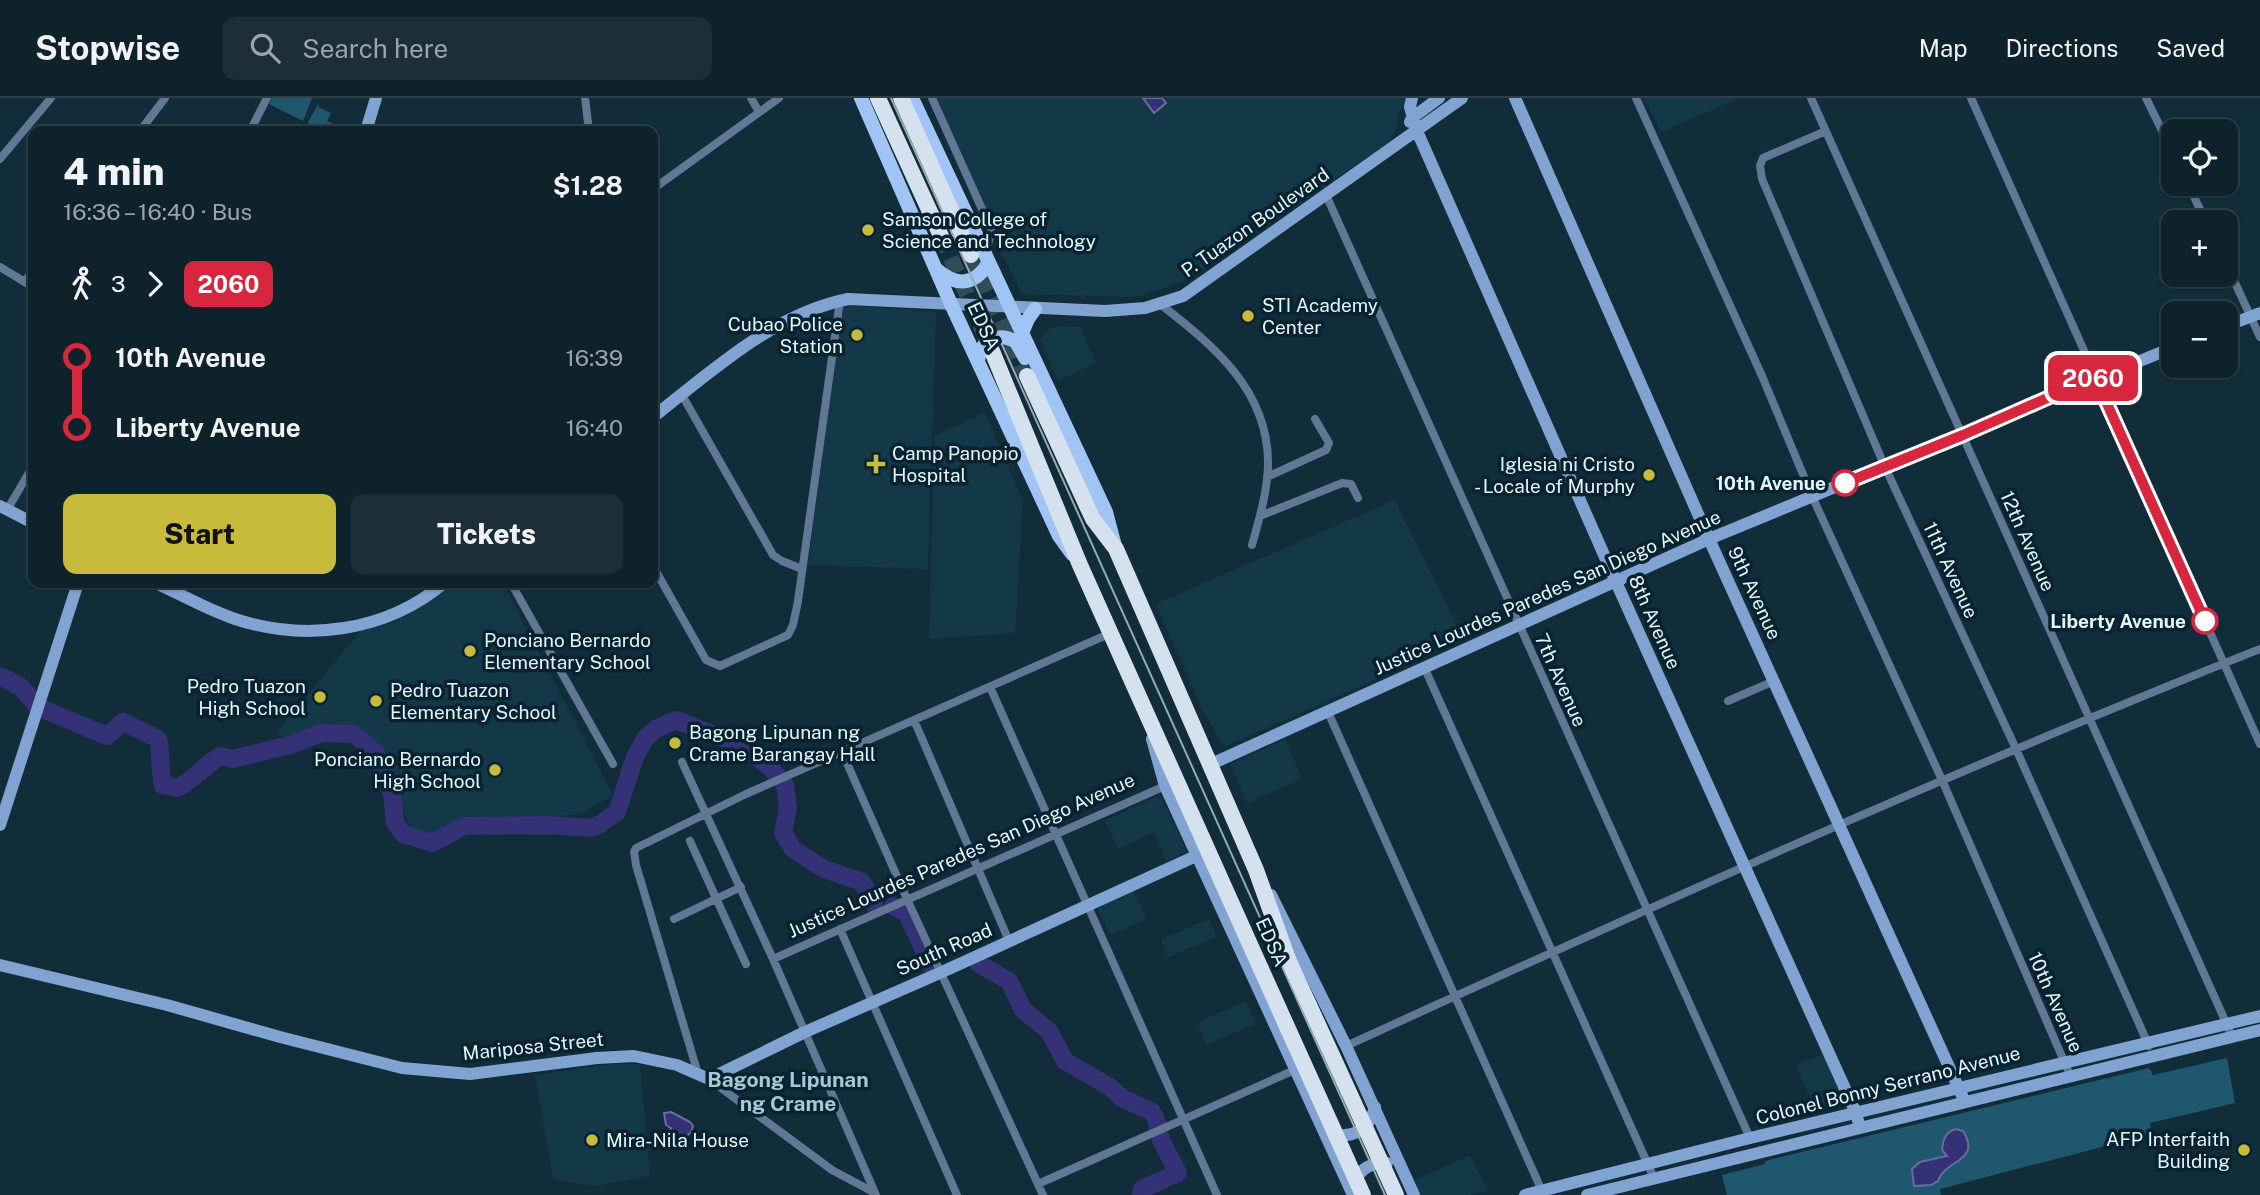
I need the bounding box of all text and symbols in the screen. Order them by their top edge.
search box [222,17,712,80]
text: Stopwise [35,29,180,67]
icon: search [246,29,284,67]
text: Search here [302,33,448,64]
text: Map [1919,34,1968,62]
text: Directions [2006,34,2118,62]
text: Saved [2156,34,2225,62]
map controls [2161,119,2238,378]
button: locate [2161,119,2238,196]
text: 4 min [63,149,165,194]
street label: P. Tuazon Boulevard [1177,163,1333,281]
text: $1.28 [553,170,623,201]
text: 16:36 – 16:40 · Bus [63,198,252,225]
place label: Samson College of Science and Technology [882,208,1096,252]
button: + [2161,210,2238,287]
marker: Samson College of Science and Technology [860,222,876,238]
icon: walk [63,265,101,303]
icon: forward [136,265,174,303]
text: 3 [111,270,126,297]
text: 2060 [198,270,259,298]
place label: STI Academy Center [1262,294,1378,338]
street label: EDSA [963,298,1005,354]
button: − [2161,301,2238,378]
marker: STI Academy Center [1240,308,1256,324]
place label: Cubao Police Station [728,313,843,357]
marker: Cubao Police Station [849,327,865,343]
text: 10th Avenue [115,342,266,373]
text: 16:39 [565,344,623,371]
line badge: 2060 [2044,355,2142,401]
text: 2060 [2062,364,2124,392]
text: Liberty Avenue [115,412,301,443]
text: 16:40 [566,414,623,441]
place label: Camp Panopio Hospital [892,442,1019,486]
place label: Iglesia ni Cristo - Locale of Murphy [1474,453,1635,497]
marker: Camp Panopio Hospital [866,454,886,474]
marker: Iglesia ni Cristo - Locale of Murphy [1641,467,1657,483]
marker: 10th Avenue [1832,470,1858,496]
place label: 10th Avenue [1716,472,1826,494]
street label: 12th Avenue [1996,488,2060,594]
button: Start [63,494,336,574]
button: Tickets [350,494,623,574]
street label: Justice Lourdes Paredes San Diego Avenue [1370,505,1724,679]
street label: 11th Avenue [1919,518,1983,622]
street label: 9th Avenue [1724,543,1786,643]
street label: 8th Avenue [1625,572,1685,672]
marker: Liberty Avenue [2192,608,2218,634]
place label: Liberty Avenue [2050,610,2186,632]
place label: Ponciano Bernardo Elementary School [484,629,651,673]
street label: 7th Avenue [1531,630,1591,730]
marker: Ponciano Bernardo Elementary School [462,643,478,659]
place label: Pedro Tuazon High School [187,675,306,719]
place label: Pedro Tuazon Elementary School [390,679,557,723]
marker: Pedro Tuazon High School [312,689,328,705]
marker: Pedro Tuazon Elementary School [368,693,384,709]
place label: Bagong Lipunan ng Crame Barangay Hall [689,721,876,765]
marker: Bagong Lipunan ng Crame Barangay Hall [667,735,683,751]
place label: Ponciano Bernardo High School [314,748,481,792]
marker: Ponciano Bernardo High School [487,762,503,778]
street label: Justice Lourdes Paredes San Diego Avenue [784,768,1138,942]
street label: EDSA [1252,914,1292,970]
street label: South Road [893,918,995,980]
street label: 10th Avenue [2024,948,2088,1056]
street label: Mariposa Street [461,1028,605,1064]
street label: Colonel Bonny Serrano Avenue [1753,1041,2023,1129]
district label: Bagong Lipunan ng Crame [707,1067,869,1116]
place label: AFP Interfaith Building [2106,1128,2230,1172]
place label: Mira-Nila House [606,1129,749,1151]
marker: Mira-Nila House [584,1132,600,1148]
marker: AFP Interfaith Building [2236,1142,2252,1158]

